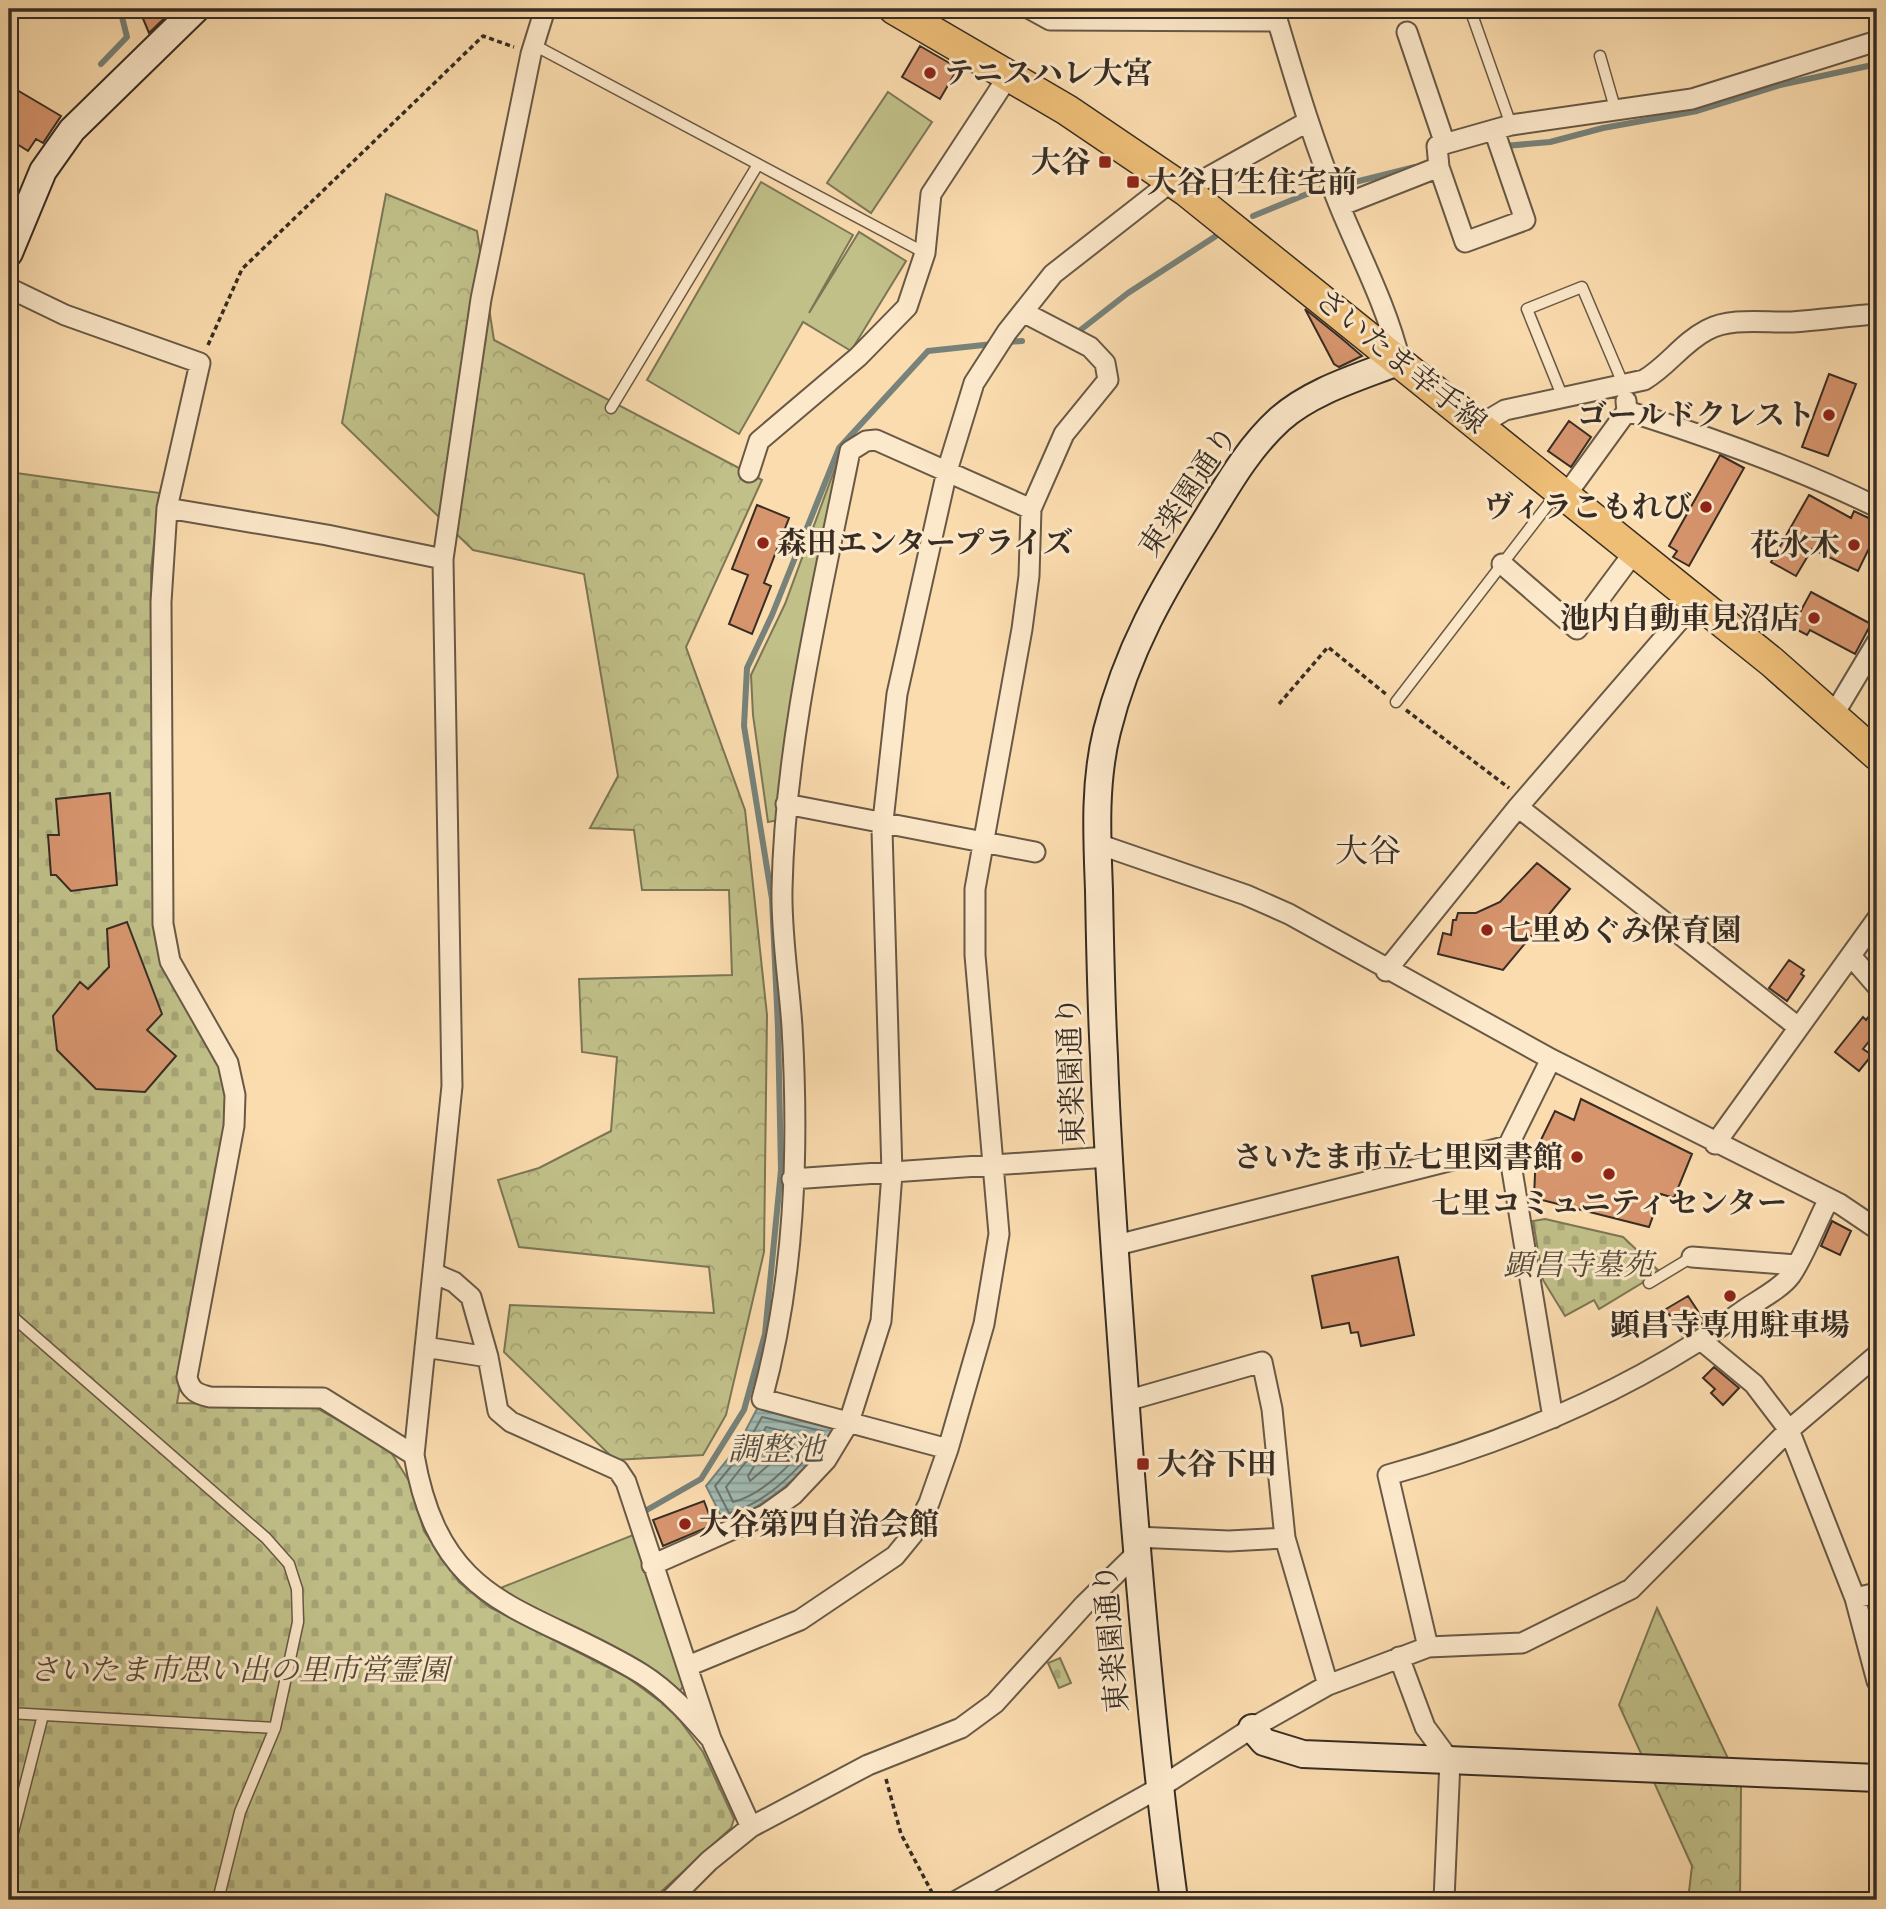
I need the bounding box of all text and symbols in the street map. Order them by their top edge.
place label: テニスハレ大宮 [944,55,1153,92]
marker: テニスハレ大宮 [922,65,938,81]
place label: 大谷 [1031,144,1091,181]
marker: 大谷 [1097,154,1113,170]
place label: 大谷日生住宅前 [1147,164,1357,201]
marker: 大谷日生住宅前 [1125,174,1141,190]
street label: さいたま幸手線 [1307,281,1494,442]
place label: ゴールドクレスト [1577,397,1815,434]
marker: ゴールドクレスト [1821,407,1837,423]
street label: 東楽園通り [1131,419,1246,564]
place label: ヴィラこもれび [1484,489,1692,526]
marker: ヴィラこもれび [1698,499,1714,515]
place label: 森田エンタープライズ [777,525,1073,562]
place label: 花水木 [1750,527,1840,564]
marker: 森田エンタープライズ [755,535,771,551]
marker: 花水木 [1846,537,1862,553]
place label: 池内自動車見沼店 [1560,600,1800,637]
marker: 池内自動車見沼店 [1806,610,1822,626]
district label: 大谷 [1335,831,1401,872]
place label: 七里めぐみ保育園 [1501,912,1741,949]
marker: 七里めぐみ保育園 [1479,922,1495,938]
street label: 東楽園通り [1050,995,1093,1147]
place label: さいたま市立七里図書館 [1233,1139,1563,1176]
marker: さいたま市立七里図書館 [1569,1149,1585,1165]
marker: 七里コミュニティセンター [1601,1166,1617,1182]
place label: 七里コミュニティセンター [1431,1185,1787,1222]
park label: 顕昌寺墓苑 [1503,1247,1657,1284]
marker: 顕昌寺専用駐車場 [1722,1288,1738,1304]
place label: 顕昌寺専用駐車場 [1610,1307,1850,1344]
water label: 調整池 [728,1430,827,1470]
place label: 大谷下田 [1157,1446,1277,1483]
marker: 大谷下田 [1135,1456,1151,1472]
place label: 大谷第四自治会館 [699,1506,939,1543]
marker: 大谷第四自治会館 [677,1516,693,1532]
street label: 東楽園通り [1087,1562,1136,1714]
park label: さいたま市思い出の里市営霊園 [29,1652,454,1689]

